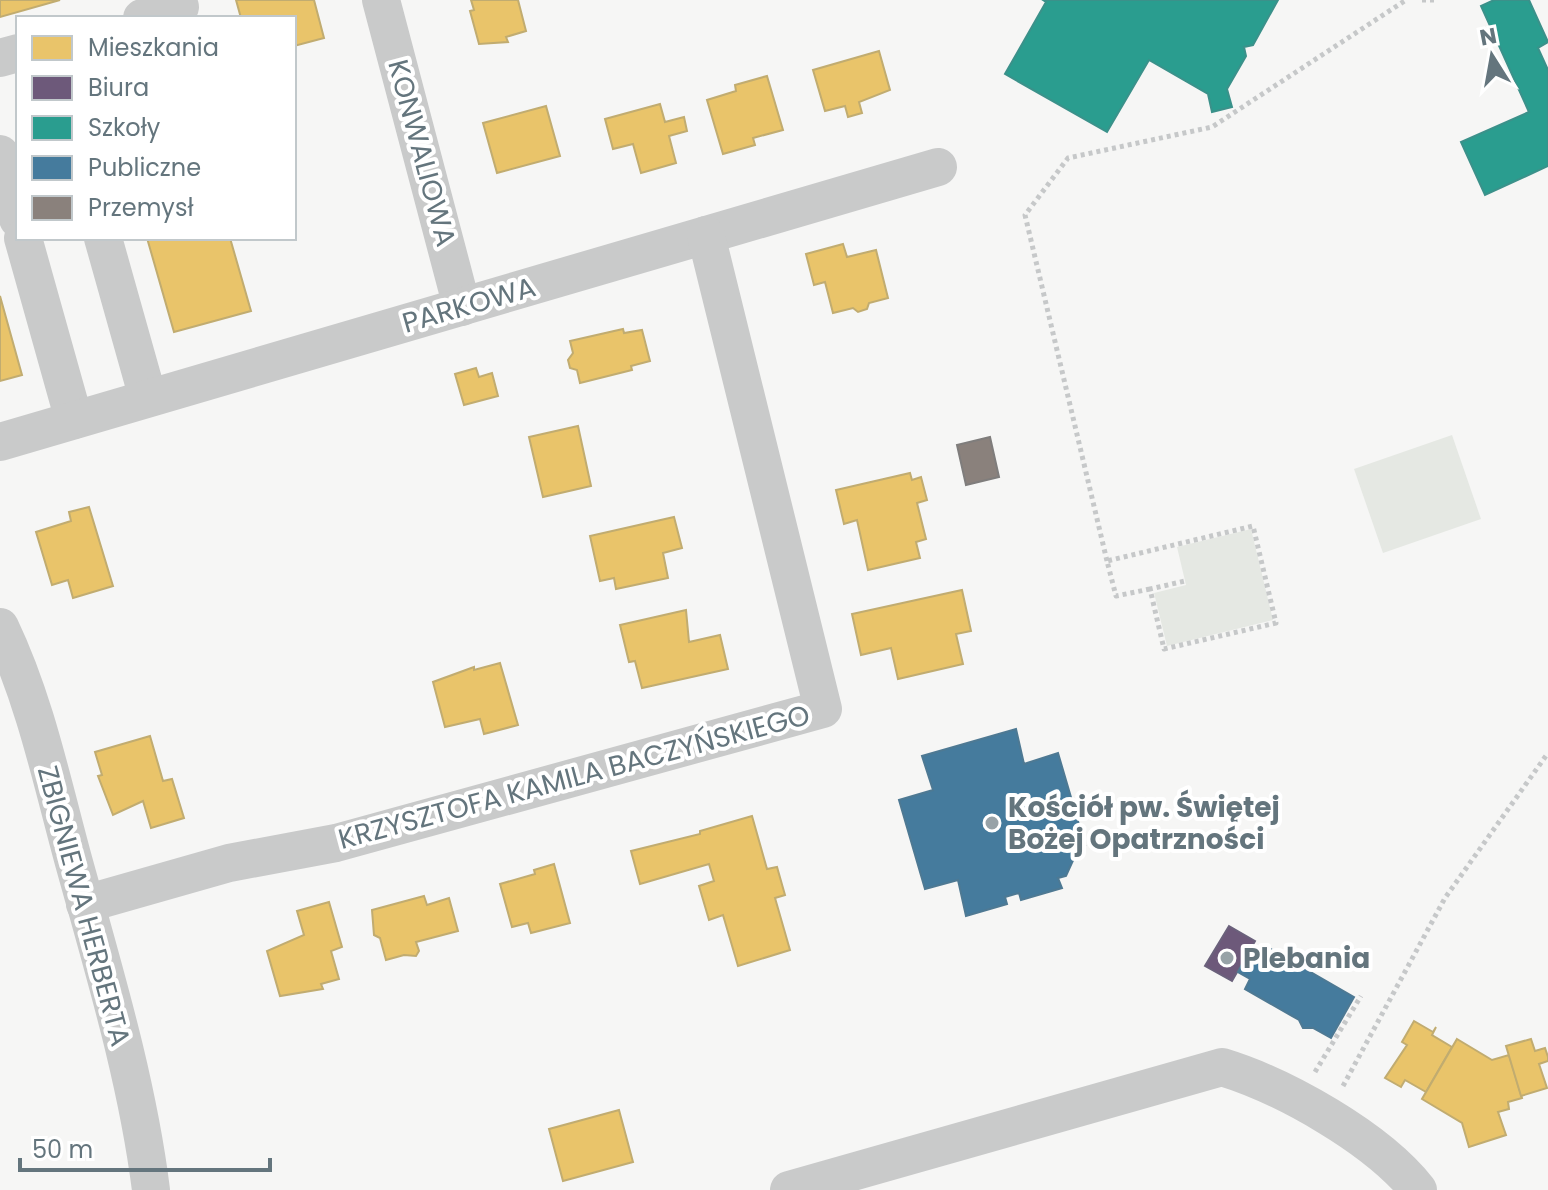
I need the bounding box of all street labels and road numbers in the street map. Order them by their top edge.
street label: KONWALIOWA [378,55,466,251]
street label: PARKOWA [398,267,540,343]
street label: KRZYSZTOFA KAMILA BACZYŃSKIEGO [334,695,814,859]
street label: ZBIGNIEWA HERBERTA [28,761,140,1051]

